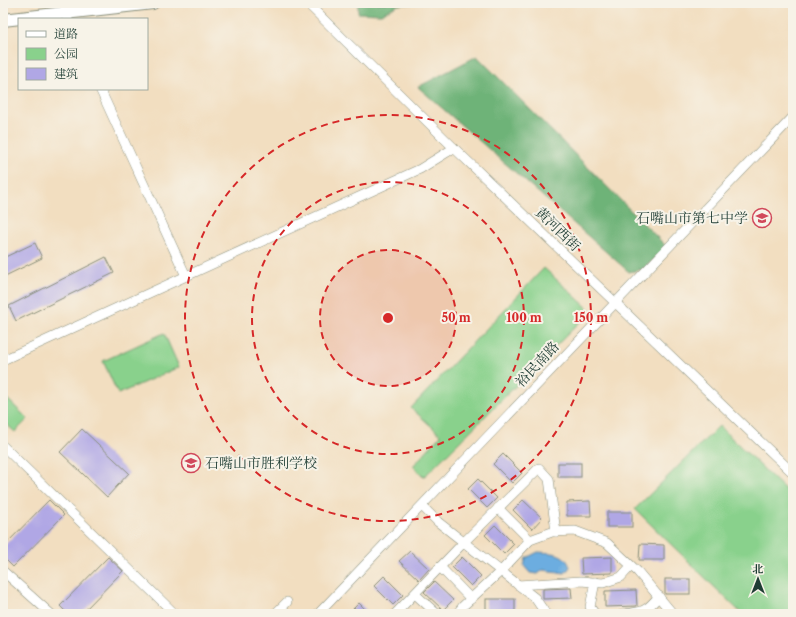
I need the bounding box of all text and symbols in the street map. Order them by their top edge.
legend [18,18,148,90]
text: 道路 [54,26,78,41]
text: 公园 [54,46,78,61]
text: 建筑 [54,66,78,81]
street label: 黄河西街 [532,203,584,255]
school or university icon: 石嘴山市第七中学 [751,207,773,229]
place label: 石嘴山市第七中学 [636,209,748,227]
text: 50 m [441,310,471,325]
text: 100 m [506,310,542,325]
text: 150 m [574,310,608,325]
centre of rings [381,311,395,325]
street label: 裕民南路 [511,337,563,391]
school or university icon: 石嘴山市胜利学校 [180,452,202,474]
place label: 石嘴山市胜利学校 [205,454,317,472]
north arrow [738,559,778,599]
text: 北 [753,562,764,576]

